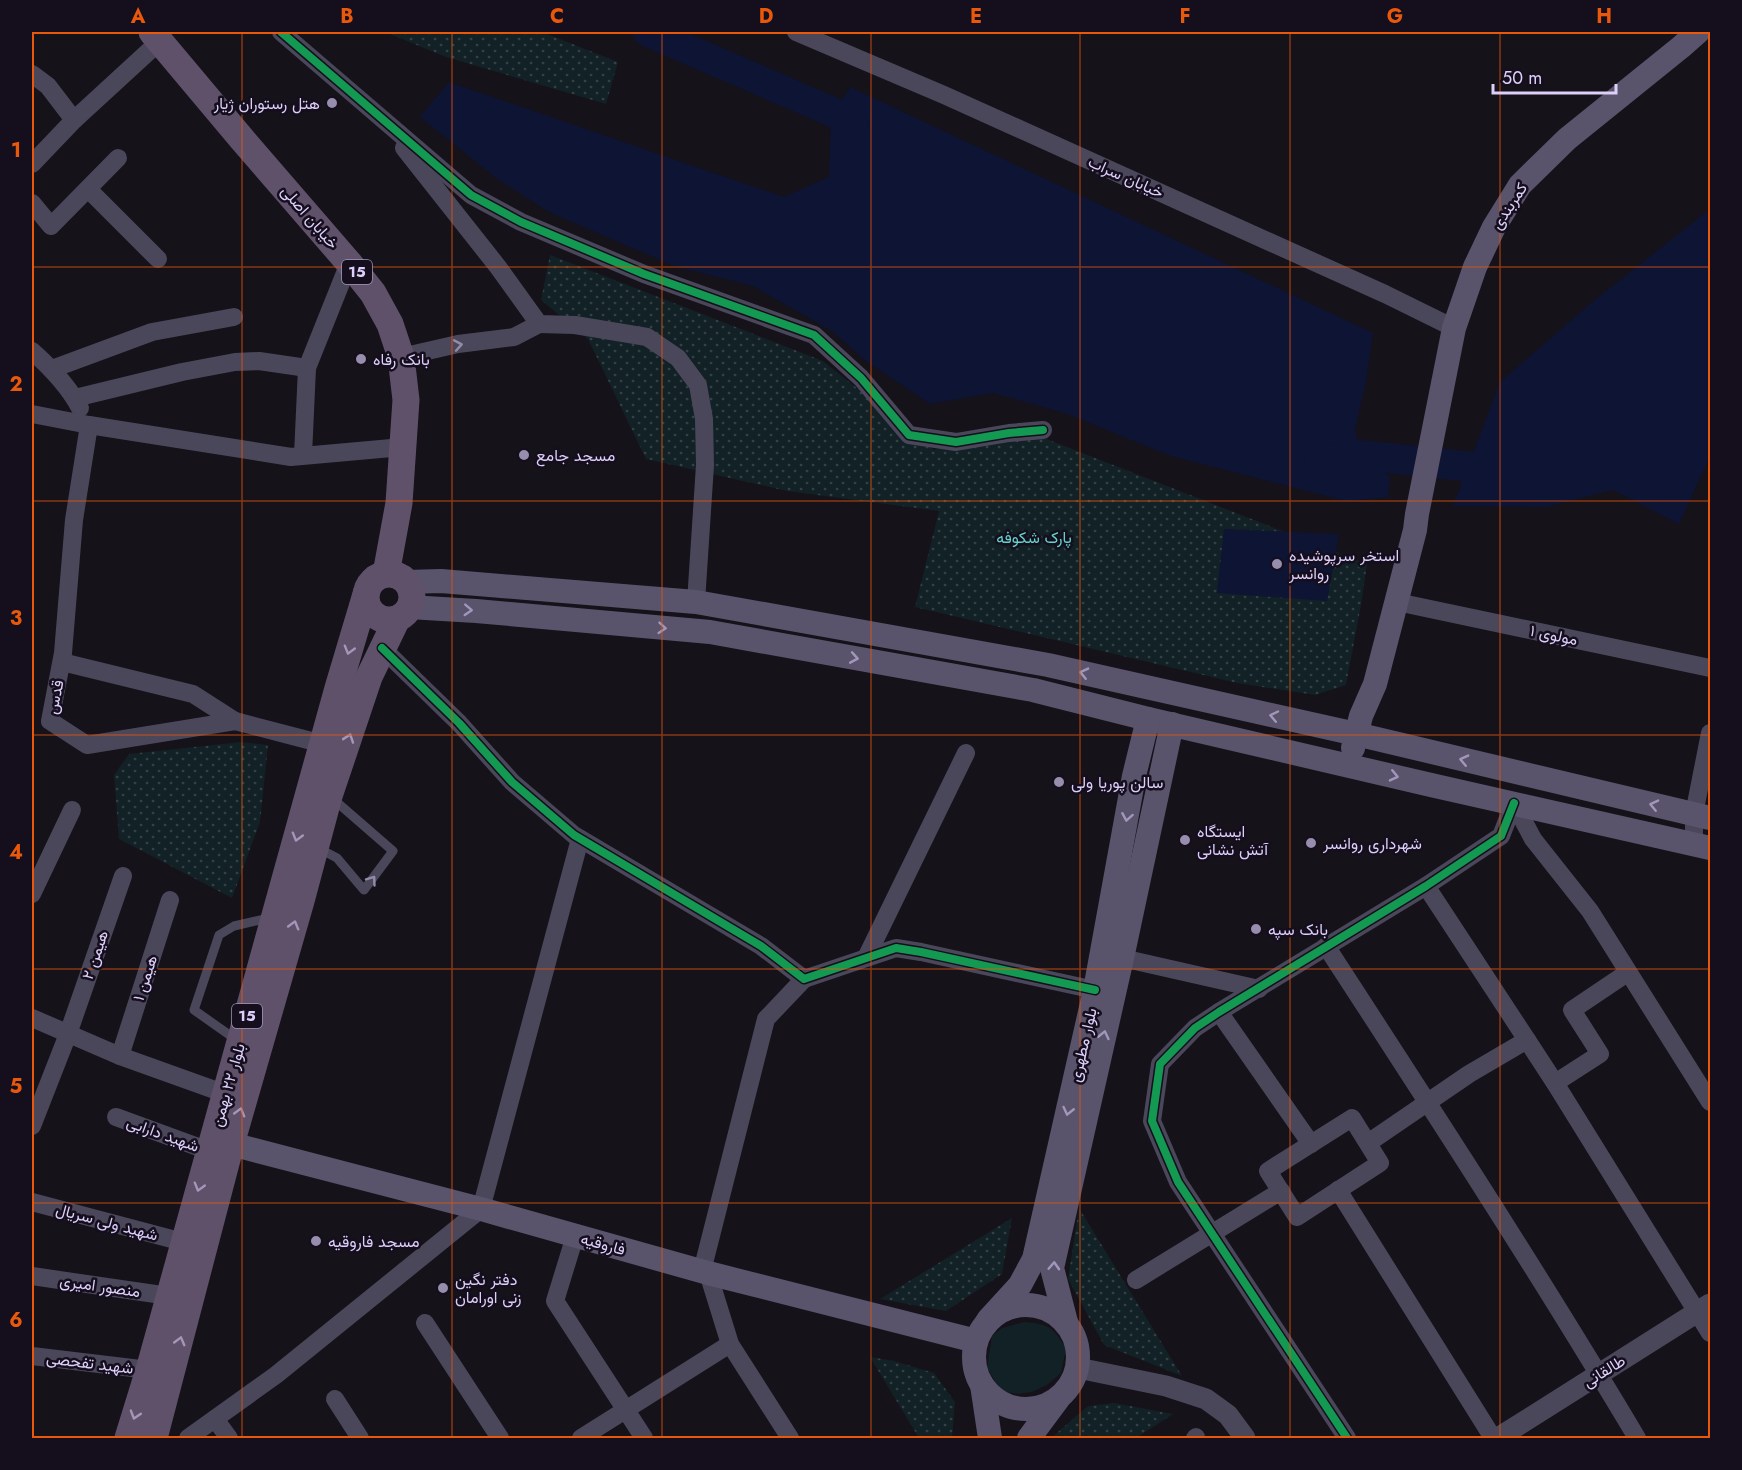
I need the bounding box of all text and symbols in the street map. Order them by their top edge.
text: A [130,2,146,31]
text: B [340,2,354,31]
text: C [550,2,564,31]
text: D [759,2,773,31]
text: E [970,2,982,31]
text: F [1179,2,1191,31]
text: G [1387,2,1403,31]
text: H [1596,2,1612,31]
scale bar [1493,57,1616,95]
text: 50 m [1502,65,1542,91]
place label: هتل رستوران ژیار [213,92,320,115]
marker: هتل رستوران ژیار [325,96,339,110]
text: 1 [11,136,21,165]
street label: خیابان سراب [1084,150,1168,204]
street label: کمربندی [1485,178,1533,234]
street label: خیابان اصلی [276,180,344,254]
road number: 15 [342,260,372,284]
one-way arrow [453,339,463,352]
place label: بانک رفاه [373,348,430,371]
marker: بانک رفاه [354,352,368,366]
text: 2 [9,370,23,399]
place label: مسجد جامع [536,444,615,467]
marker: مسجد جامع [517,448,531,462]
park label: پارک شکوفه [996,526,1072,549]
place label: استخر سرپوشیده روانسر [1288,544,1399,585]
marker: استخر سرپوشیده روانسر [1270,557,1284,571]
text: 3 [10,604,22,633]
one-way arrow [463,604,472,617]
street label: مولوی ۱ [1528,619,1580,651]
one-way arrow [657,621,666,634]
one-way arrow [344,644,356,654]
one-way arrow [849,651,859,664]
one-way arrow [1079,667,1089,680]
street label: قدس [40,678,70,716]
one-way arrow [1269,710,1279,723]
one-way arrow [341,733,354,744]
one-way arrow [1459,754,1469,767]
one-way arrow [1388,769,1398,782]
place label: سالن پوریا ولی [1071,771,1163,794]
marker: سالن پوریا ولی [1052,775,1066,789]
one-way arrow [1649,799,1659,812]
one-way arrow [1121,811,1134,821]
place label: ایستگاه آتش نشانی [1197,820,1269,861]
one-way arrow [292,832,304,842]
place label: شهرداری روانسر [1322,832,1422,855]
marker: ایستگاه آتش نشانی [1178,833,1192,847]
marker: شهرداری روانسر [1304,836,1318,850]
text: 4 [9,838,23,867]
one-way arrow [365,875,376,886]
place label: بانک سپه [1268,918,1328,941]
one-way arrow [287,920,299,931]
marker: بانک سپه [1249,922,1263,936]
street label: هیمن ۲ [76,927,114,983]
street label: هیمن ۱ [127,952,163,1004]
road number: 15 [232,1004,262,1028]
street label: بلوار مطهری [1063,1006,1103,1084]
one-way arrow [1097,1030,1110,1040]
street label: بلوار ۲۲ بهمن [205,1041,251,1129]
text: 5 [10,1072,23,1101]
one-way arrow [1062,1105,1075,1115]
one-way arrow [233,1107,245,1118]
street label: شهید دارابی [123,1110,203,1158]
one-way arrow [194,1181,206,1192]
street label: شهید ولی سریال [53,1197,161,1247]
street label: فاروقیه [578,1227,628,1261]
place label: مسجد فاروقیه [328,1230,420,1253]
marker: مسجد فاروقیه [309,1234,323,1248]
one-way arrow [1048,1261,1061,1270]
place label: دفتر نگین زنی اورامان [455,1268,522,1309]
street label: منصور امیری [58,1269,142,1303]
marker: دفتر نگین زنی اورامان [436,1281,450,1295]
text: 6 [9,1306,23,1335]
one-way arrow [172,1336,185,1346]
street label: شهید تفحصی [45,1346,135,1380]
street label: طالقانی [1578,1349,1630,1393]
one-way arrow [130,1409,142,1420]

